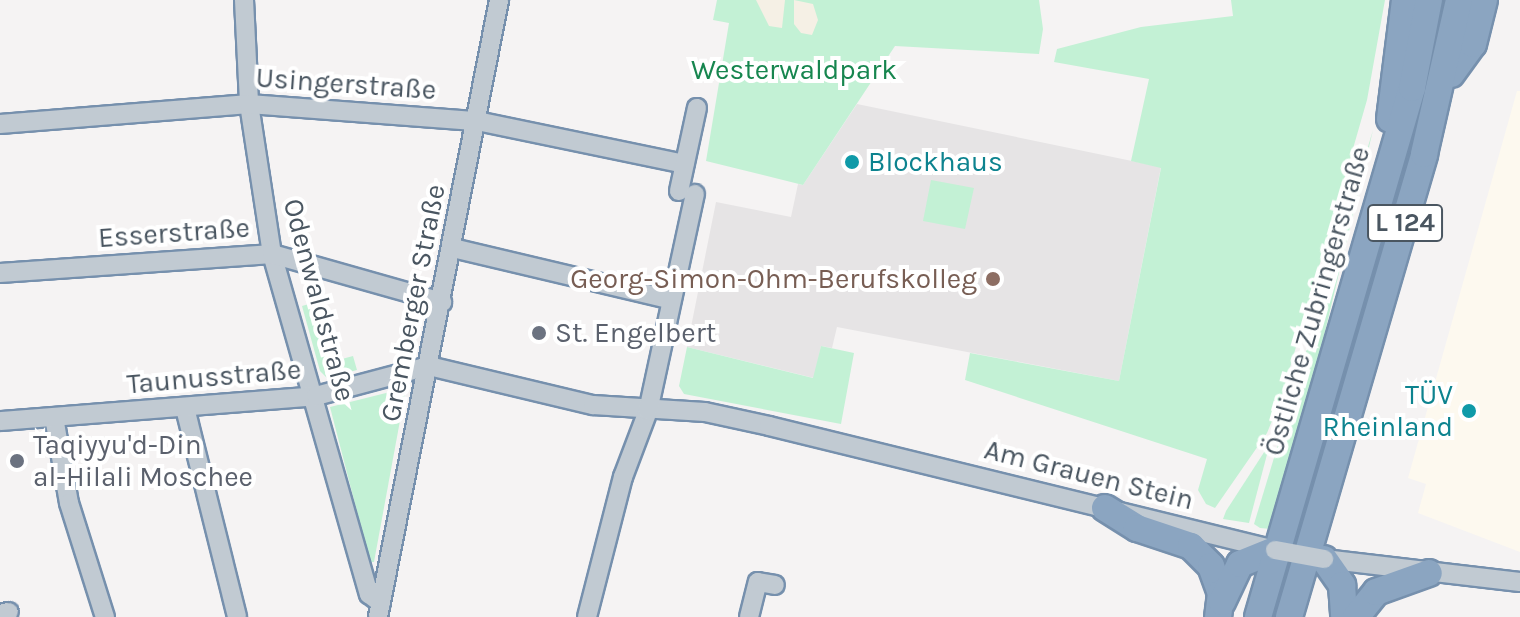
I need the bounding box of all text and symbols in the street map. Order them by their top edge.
park label: Westerwaldpark [691,53,897,87]
street label: Usingerstraße [255,61,437,107]
street label: Östliche Zubringerstraße [1257,143,1377,459]
place label: Blockhaus [868,145,1003,179]
marker: Blockhaus [843,153,861,171]
street label: Gremberger Straße [374,182,452,424]
street label: Odenwaldstraße [276,195,362,405]
road number: L 124 [1367,201,1443,245]
street label: Esserstraße [97,211,251,255]
place label: Georg-Simon-Ohm-Berufskolleg [570,262,977,296]
marker: Georg-Simon-Ohm-Berufskolleg [984,270,1002,288]
place label: St. Engelbert [555,316,716,350]
marker: St. Engelbert [530,324,548,342]
street label: Taunusstraße [125,353,303,401]
place label: TÜV Rheinland [1323,378,1453,444]
marker: TÜV Rheinland [1460,402,1478,420]
place label: Taqiyyu'd-Din al-Hilali Moschee [33,428,253,494]
street label: Am Grauen Stein [981,433,1197,517]
marker: Taqiyyu'd-Din al-Hilali Moschee [8,452,26,470]

